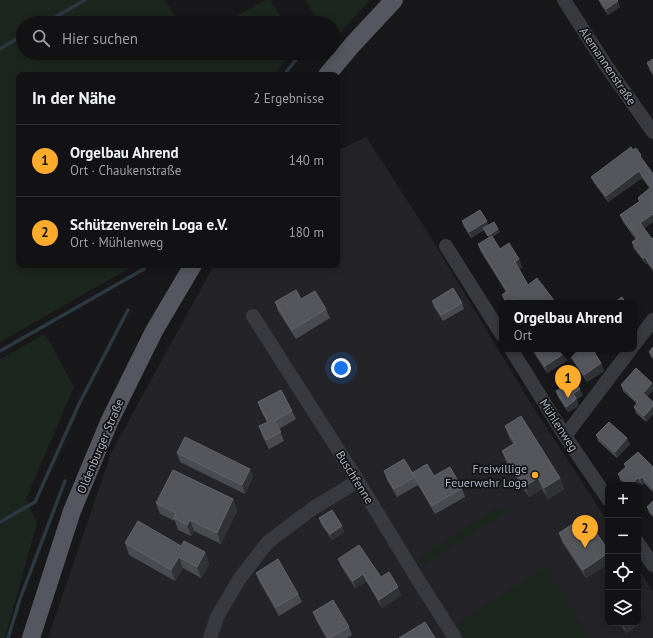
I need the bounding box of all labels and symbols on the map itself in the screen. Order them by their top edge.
street label: Alemannenstraße [576,24,640,108]
your location [331,358,351,378]
pin: 1 [555,365,581,398]
street label: Oldenburger Straße [73,396,127,496]
street label: Mühlenweg [536,396,582,454]
street label: Buschfenne [333,448,377,506]
place label: Freiwillige Feuerwehr Loga [445,461,527,490]
marker: Freiwillige Feuerwehr Loga [530,470,540,480]
pin: 2 [572,515,598,548]

